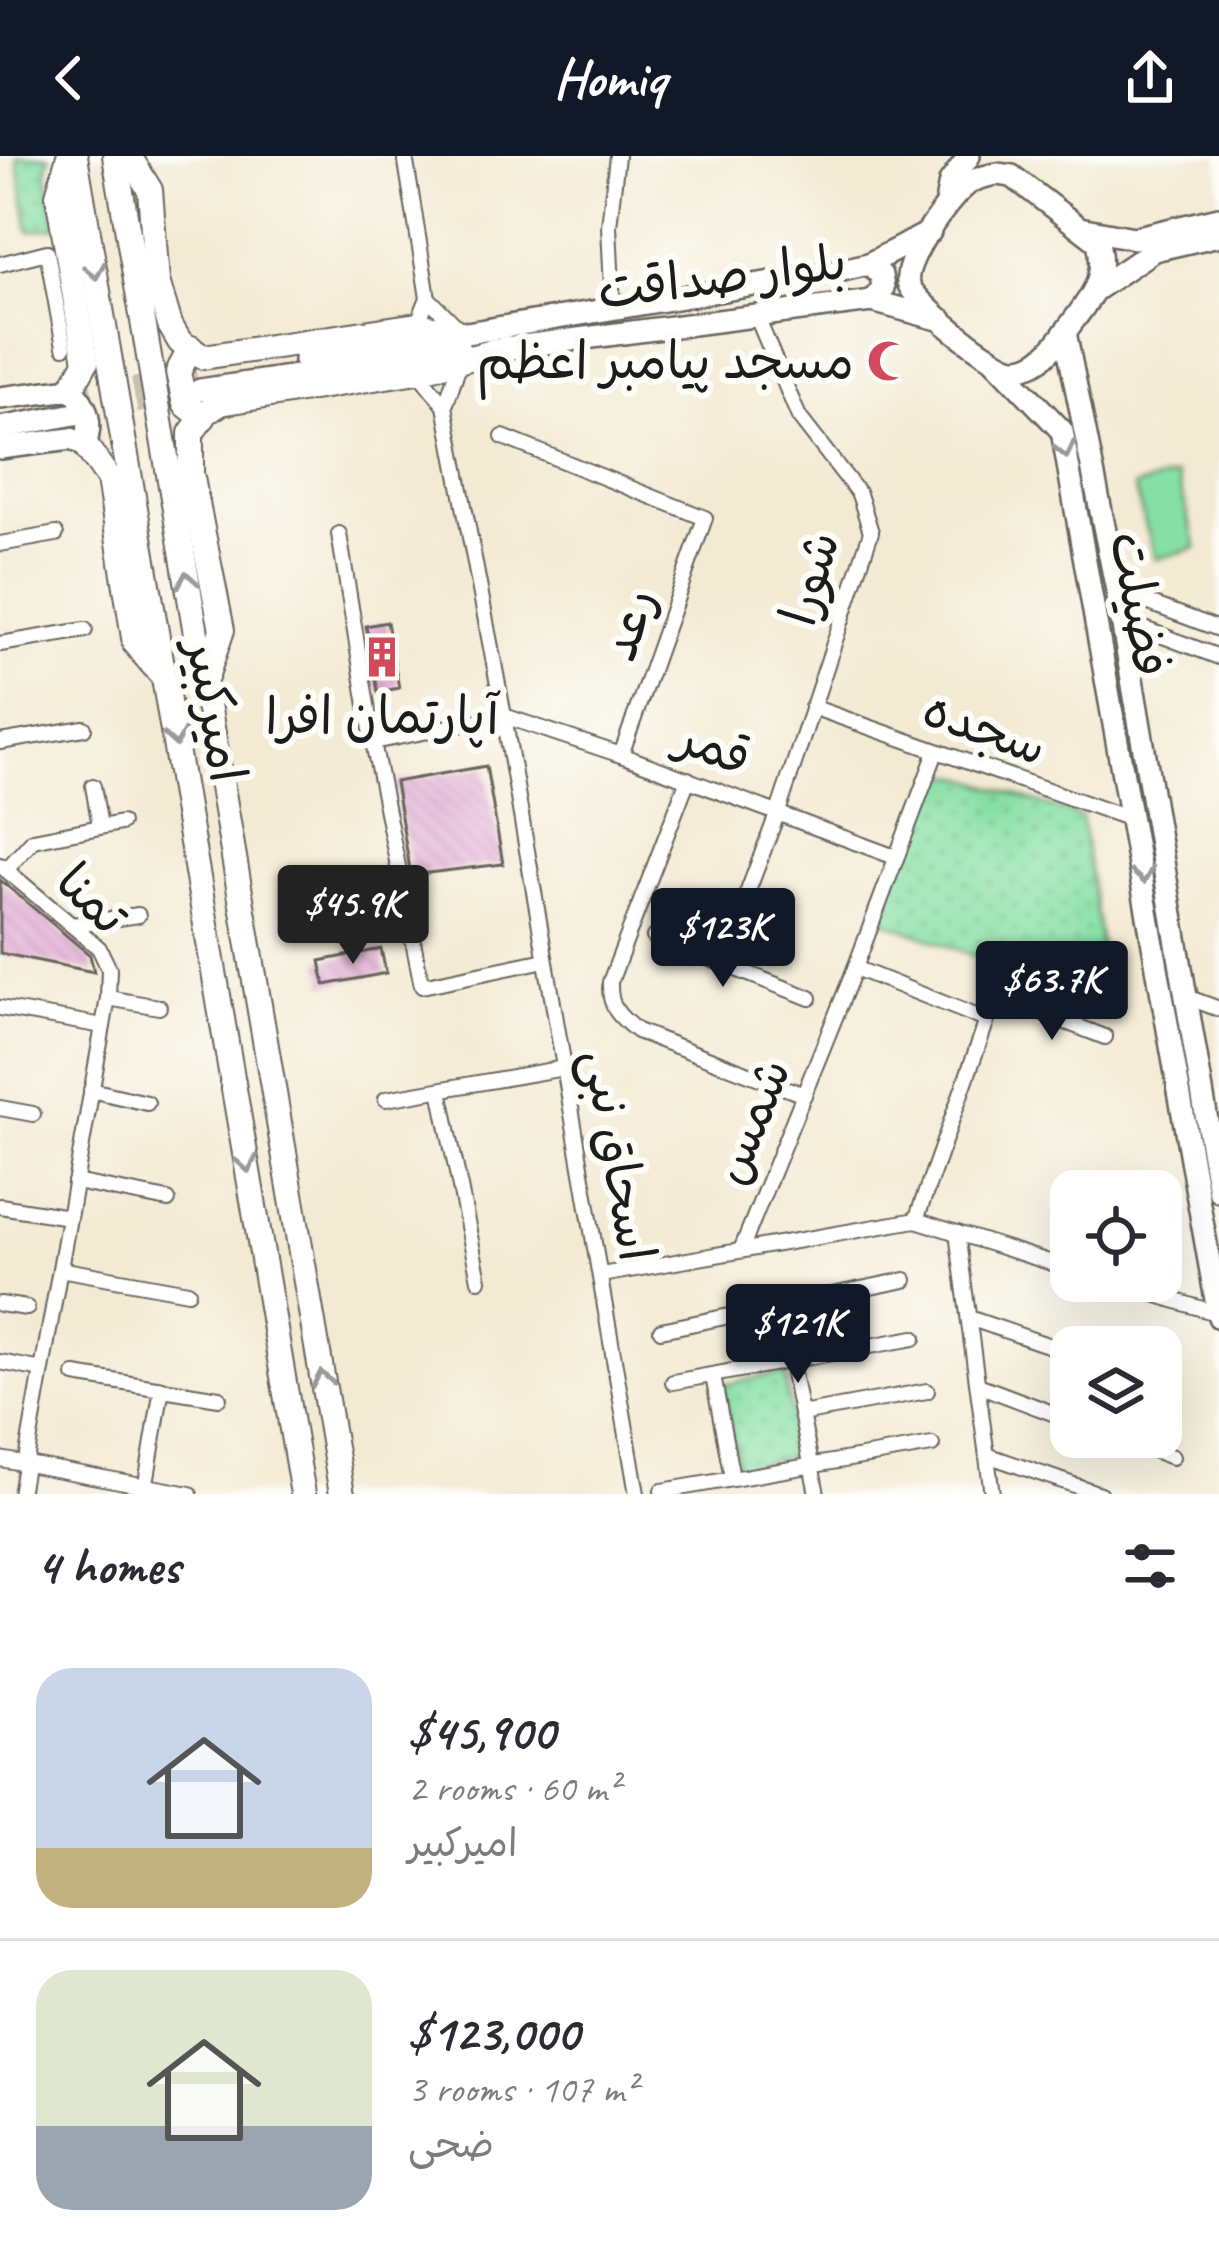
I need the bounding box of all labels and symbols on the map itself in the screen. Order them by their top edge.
street label: بلوار صداقت [594,229,850,323]
one-way arrow [81,261,106,281]
place label: مسجد پیامبر اعظم [476,329,854,400]
mosque icon: مسجد پیامبر اعظم [865,338,911,384]
one-way arrow [1051,439,1076,460]
street label: شورا [766,524,854,632]
street label: فضیلت [1096,527,1184,681]
one-way arrow [175,570,201,590]
street label: رعد [586,579,670,669]
street label: امیرکبیر [171,631,260,787]
building icon: آپارتمان افرا [359,634,405,680]
street label: سجده [915,676,1055,780]
place label: آپارتمان افرا [265,684,501,748]
street label: قمر [664,703,760,790]
one-way arrow [162,728,187,748]
street label: تمنا [43,850,142,949]
one-way arrow [1129,864,1154,884]
pin: $45.9K [255,865,451,967]
pin: $123K [639,888,807,990]
pin: $63.7K [954,941,1150,1043]
street label: اسحاق نبی [568,1044,669,1266]
street label: شمس [697,1049,805,1193]
one-way arrow [233,1155,259,1174]
pin: $121K [714,1284,882,1386]
one-way arrow [310,1369,335,1389]

